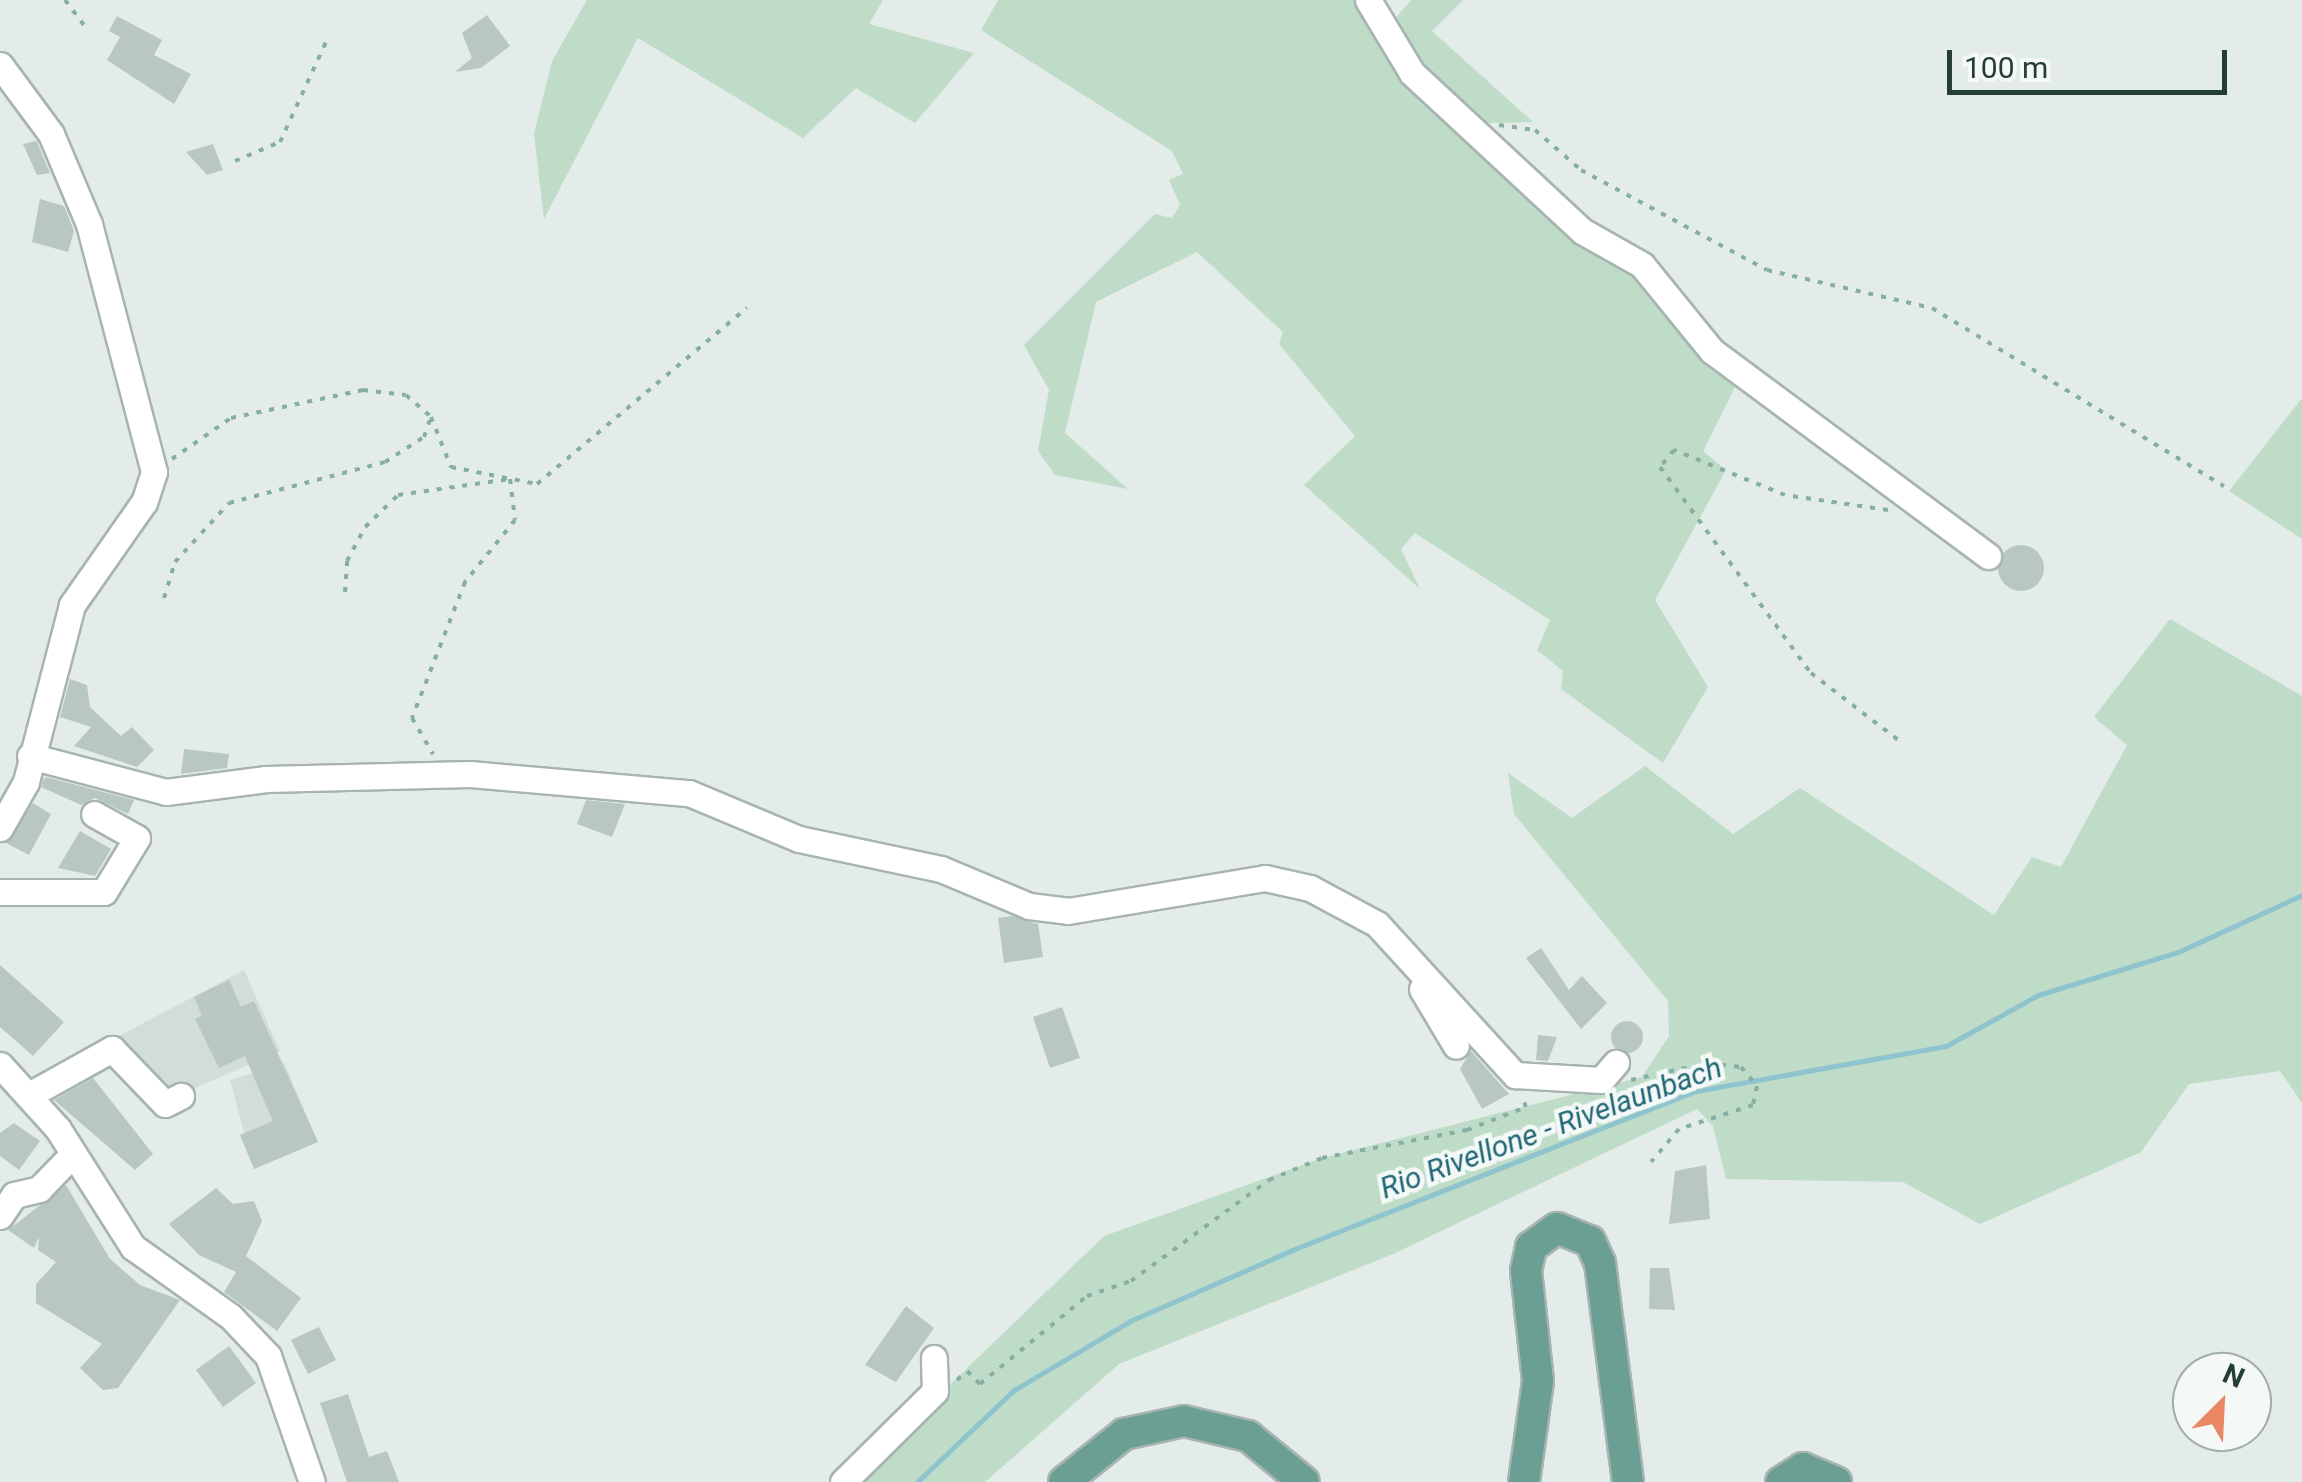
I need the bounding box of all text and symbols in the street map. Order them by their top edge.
scale bar [1952,30,2232,92]
text: 100 m [1964,50,2048,85]
water label: Rio Rivellone - Rivelaunbach [1375,1049,1727,1207]
north arrow [2172,1352,2272,1452]
text: N [2218,1357,2249,1395]

